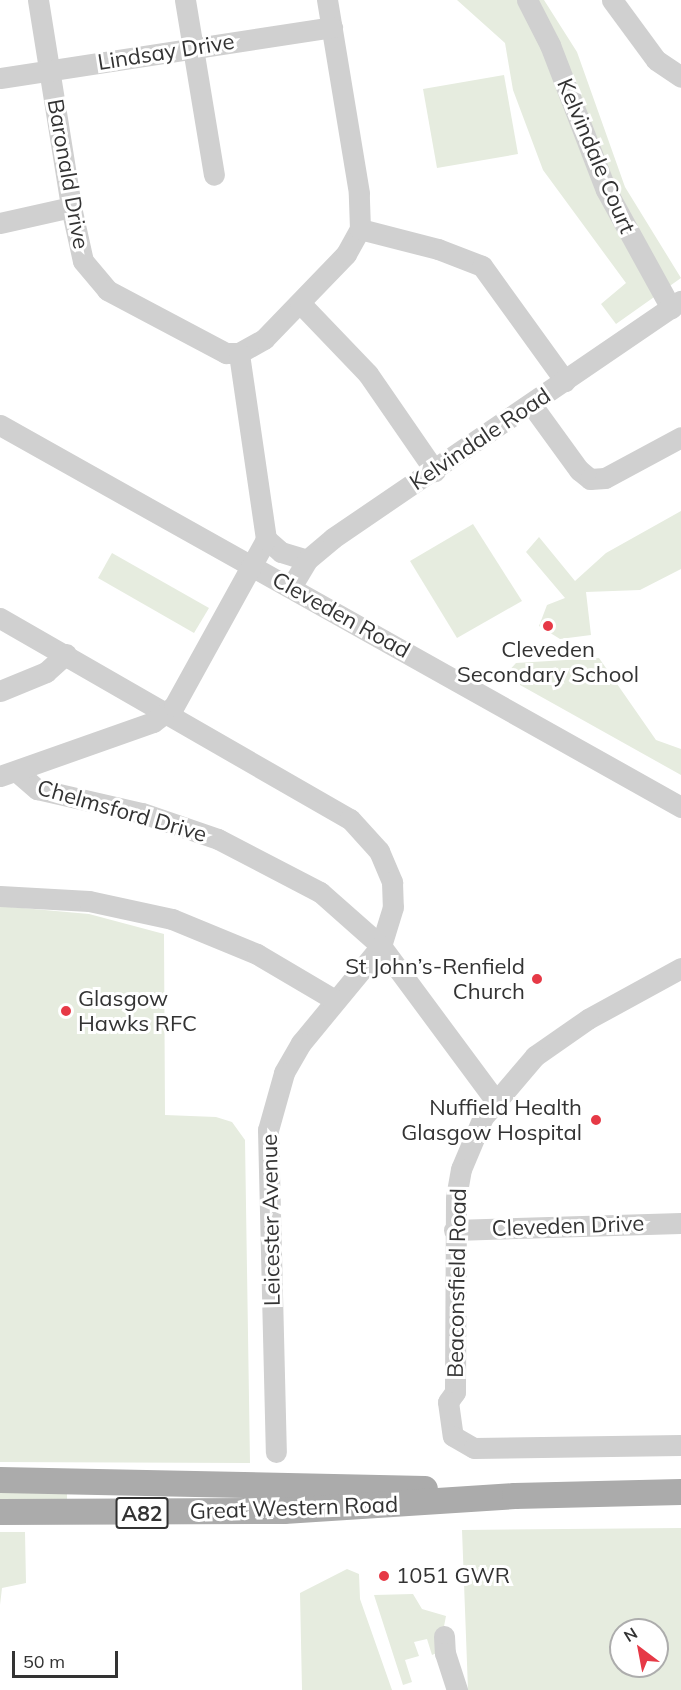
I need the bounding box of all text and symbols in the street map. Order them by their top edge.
street label: Lindsay Drive [96,28,236,76]
street label: Kelvindale Court [551,75,641,237]
street label: Baronald Drive [42,97,94,251]
street label: Kelvindale Road [405,382,555,496]
street label: Cleveden Road [268,566,414,664]
marker: Cleveden Secondary School [541,619,555,633]
place label: Cleveden Secondary School [457,636,639,688]
street label: Chelmsford Drive [34,774,210,848]
place label: St John’s-Renfield Church [345,953,525,1004]
marker: St John’s-Renfield Church [530,972,544,986]
place label: Glasgow Hawks RFC [78,985,197,1036]
marker: Glasgow Hawks RFC [59,1004,73,1018]
place label: Nuffield Health Glasgow Hospital [401,1094,582,1146]
marker: Nuffield Health Glasgow Hospital [587,1111,605,1129]
street label: Leicester Avenue [256,1134,286,1306]
street label: Beaconsfield Road [442,1188,472,1378]
street label: Cleveden Drive [491,1210,645,1242]
street label: Great Western Road [189,1491,399,1525]
road number: A82 [115,1495,169,1531]
place label: 1051 GWR [396,1563,510,1589]
marker: 1051 GWR [377,1569,391,1583]
north arrow [609,1618,669,1678]
text: N [620,1623,641,1646]
scale bar [15,1639,122,1677]
text: 50 m [23,1650,65,1673]

